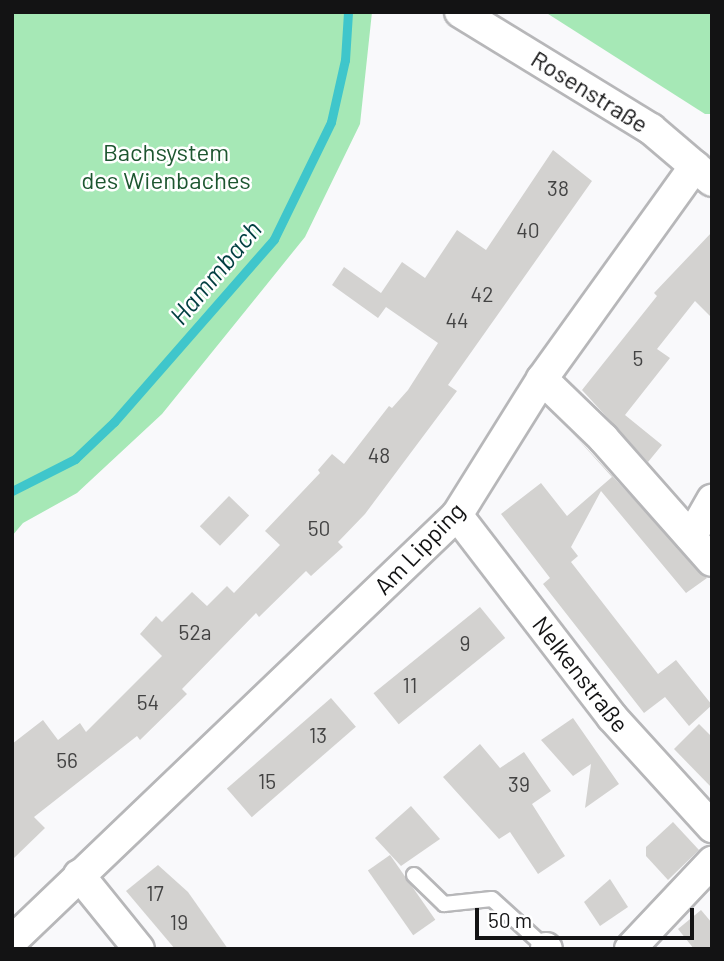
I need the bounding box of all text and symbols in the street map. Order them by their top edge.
street label: Rosenstraße [526,44,654,138]
park label: Bachsystem des Wienbaches [81,138,251,194]
house number: 38 [547,175,569,201]
water label: Hammbach [163,214,267,330]
house number: 40 [516,217,540,243]
house number: 42 [471,281,493,307]
house number: 44 [445,307,469,333]
house number: 5 [633,345,643,371]
house number: 48 [368,442,390,468]
street label: Am Lipping [368,496,470,600]
house number: 50 [308,515,330,541]
street label: Nelkenstraße [527,610,635,738]
house number: 52a [179,619,211,645]
house number: 9 [460,630,470,656]
house number: 11 [403,672,417,698]
house number: 54 [137,689,159,715]
house number: 13 [309,722,327,748]
house number: 56 [56,747,78,773]
house number: 15 [258,768,276,794]
house number: 39 [508,771,530,797]
house number: 17 [146,880,164,906]
scale bar [479,894,698,938]
text: 50 m [488,907,532,932]
house number: 19 [170,909,188,935]

